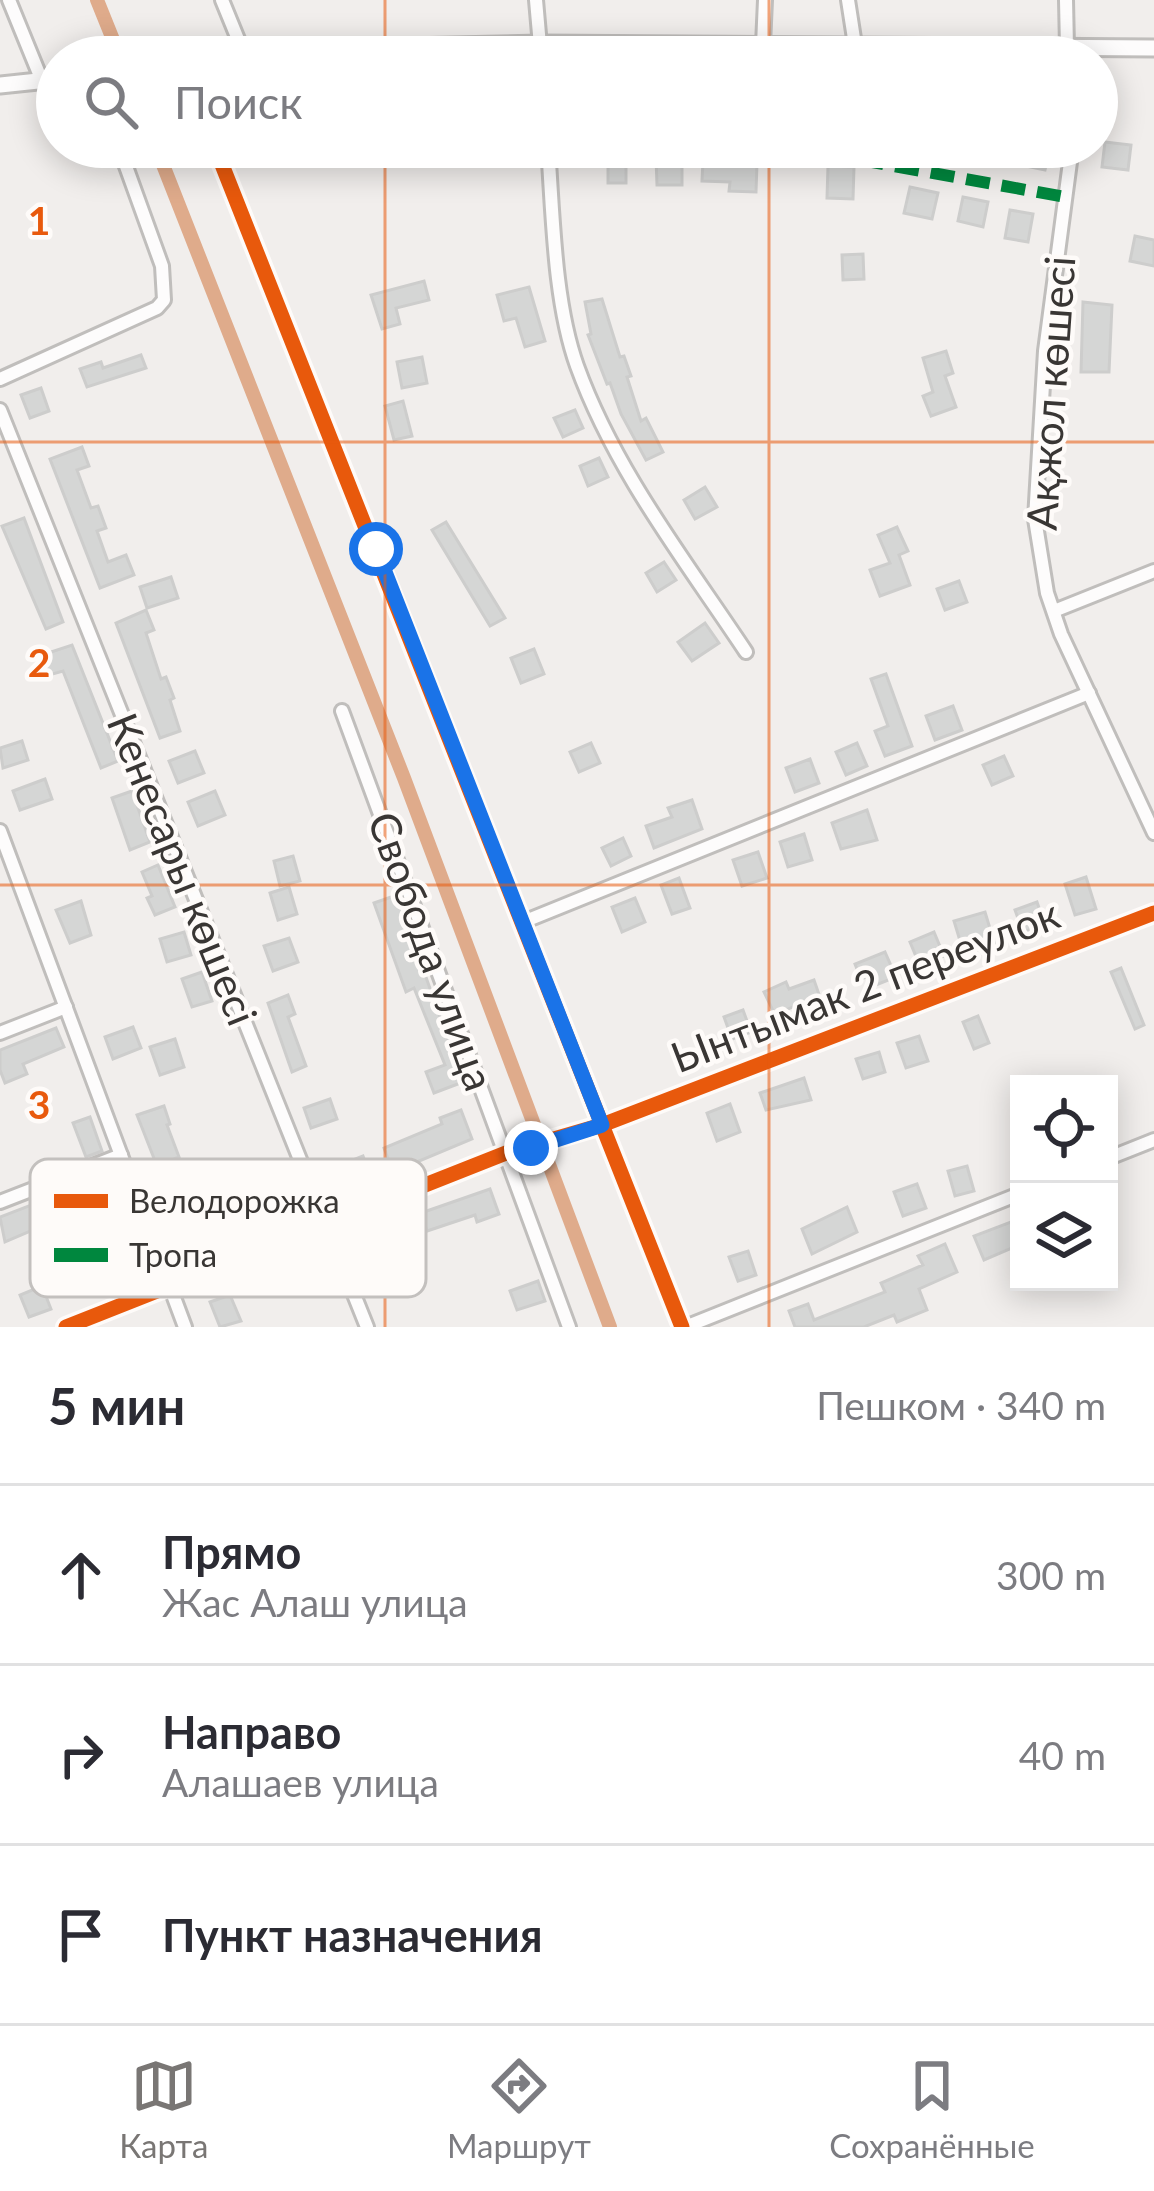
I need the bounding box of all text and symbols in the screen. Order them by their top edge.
search box [36,36,1118,168]
icon: search [78,69,144,135]
text: Поиск [174,75,303,129]
text: 1 [28,197,50,243]
street label: Ақжол көшесі [1015,254,1085,532]
route start [349,522,403,576]
text: 2 [28,639,50,685]
street label: Кенесары көшесі [98,706,268,1032]
street label: Свобода улица [358,805,506,1097]
street label: Ынтымак 2 переулок [664,888,1066,1082]
map controls [1010,1075,1118,1291]
button: locate [1010,1075,1118,1183]
text: 3 [28,1081,50,1127]
route end [504,1121,558,1175]
legend [30,1159,426,1297]
text: Велодорожка [129,1180,340,1220]
button: layers [1010,1183,1118,1291]
text: Тропа [129,1234,217,1274]
text: 5 мин [48,1375,185,1436]
text: Пешком · 340 m [816,1382,1106,1428]
text: Прямо [162,1525,301,1579]
icon: ahead [48,1542,114,1608]
text: 300 m [996,1552,1106,1598]
text: Жас Алаш улица [162,1579,468,1625]
text: Направо [162,1705,341,1759]
icon: right [48,1722,114,1788]
text: 40 m [1019,1732,1106,1778]
text: Алашаев улица [162,1759,439,1805]
icon: arrive [48,1902,114,1968]
text: Пункт назначения [162,1908,543,1962]
tab: Карта [119,2053,208,2165]
tab: Маршрут [447,2053,591,2165]
tab: Сохранённые [829,2053,1035,2165]

